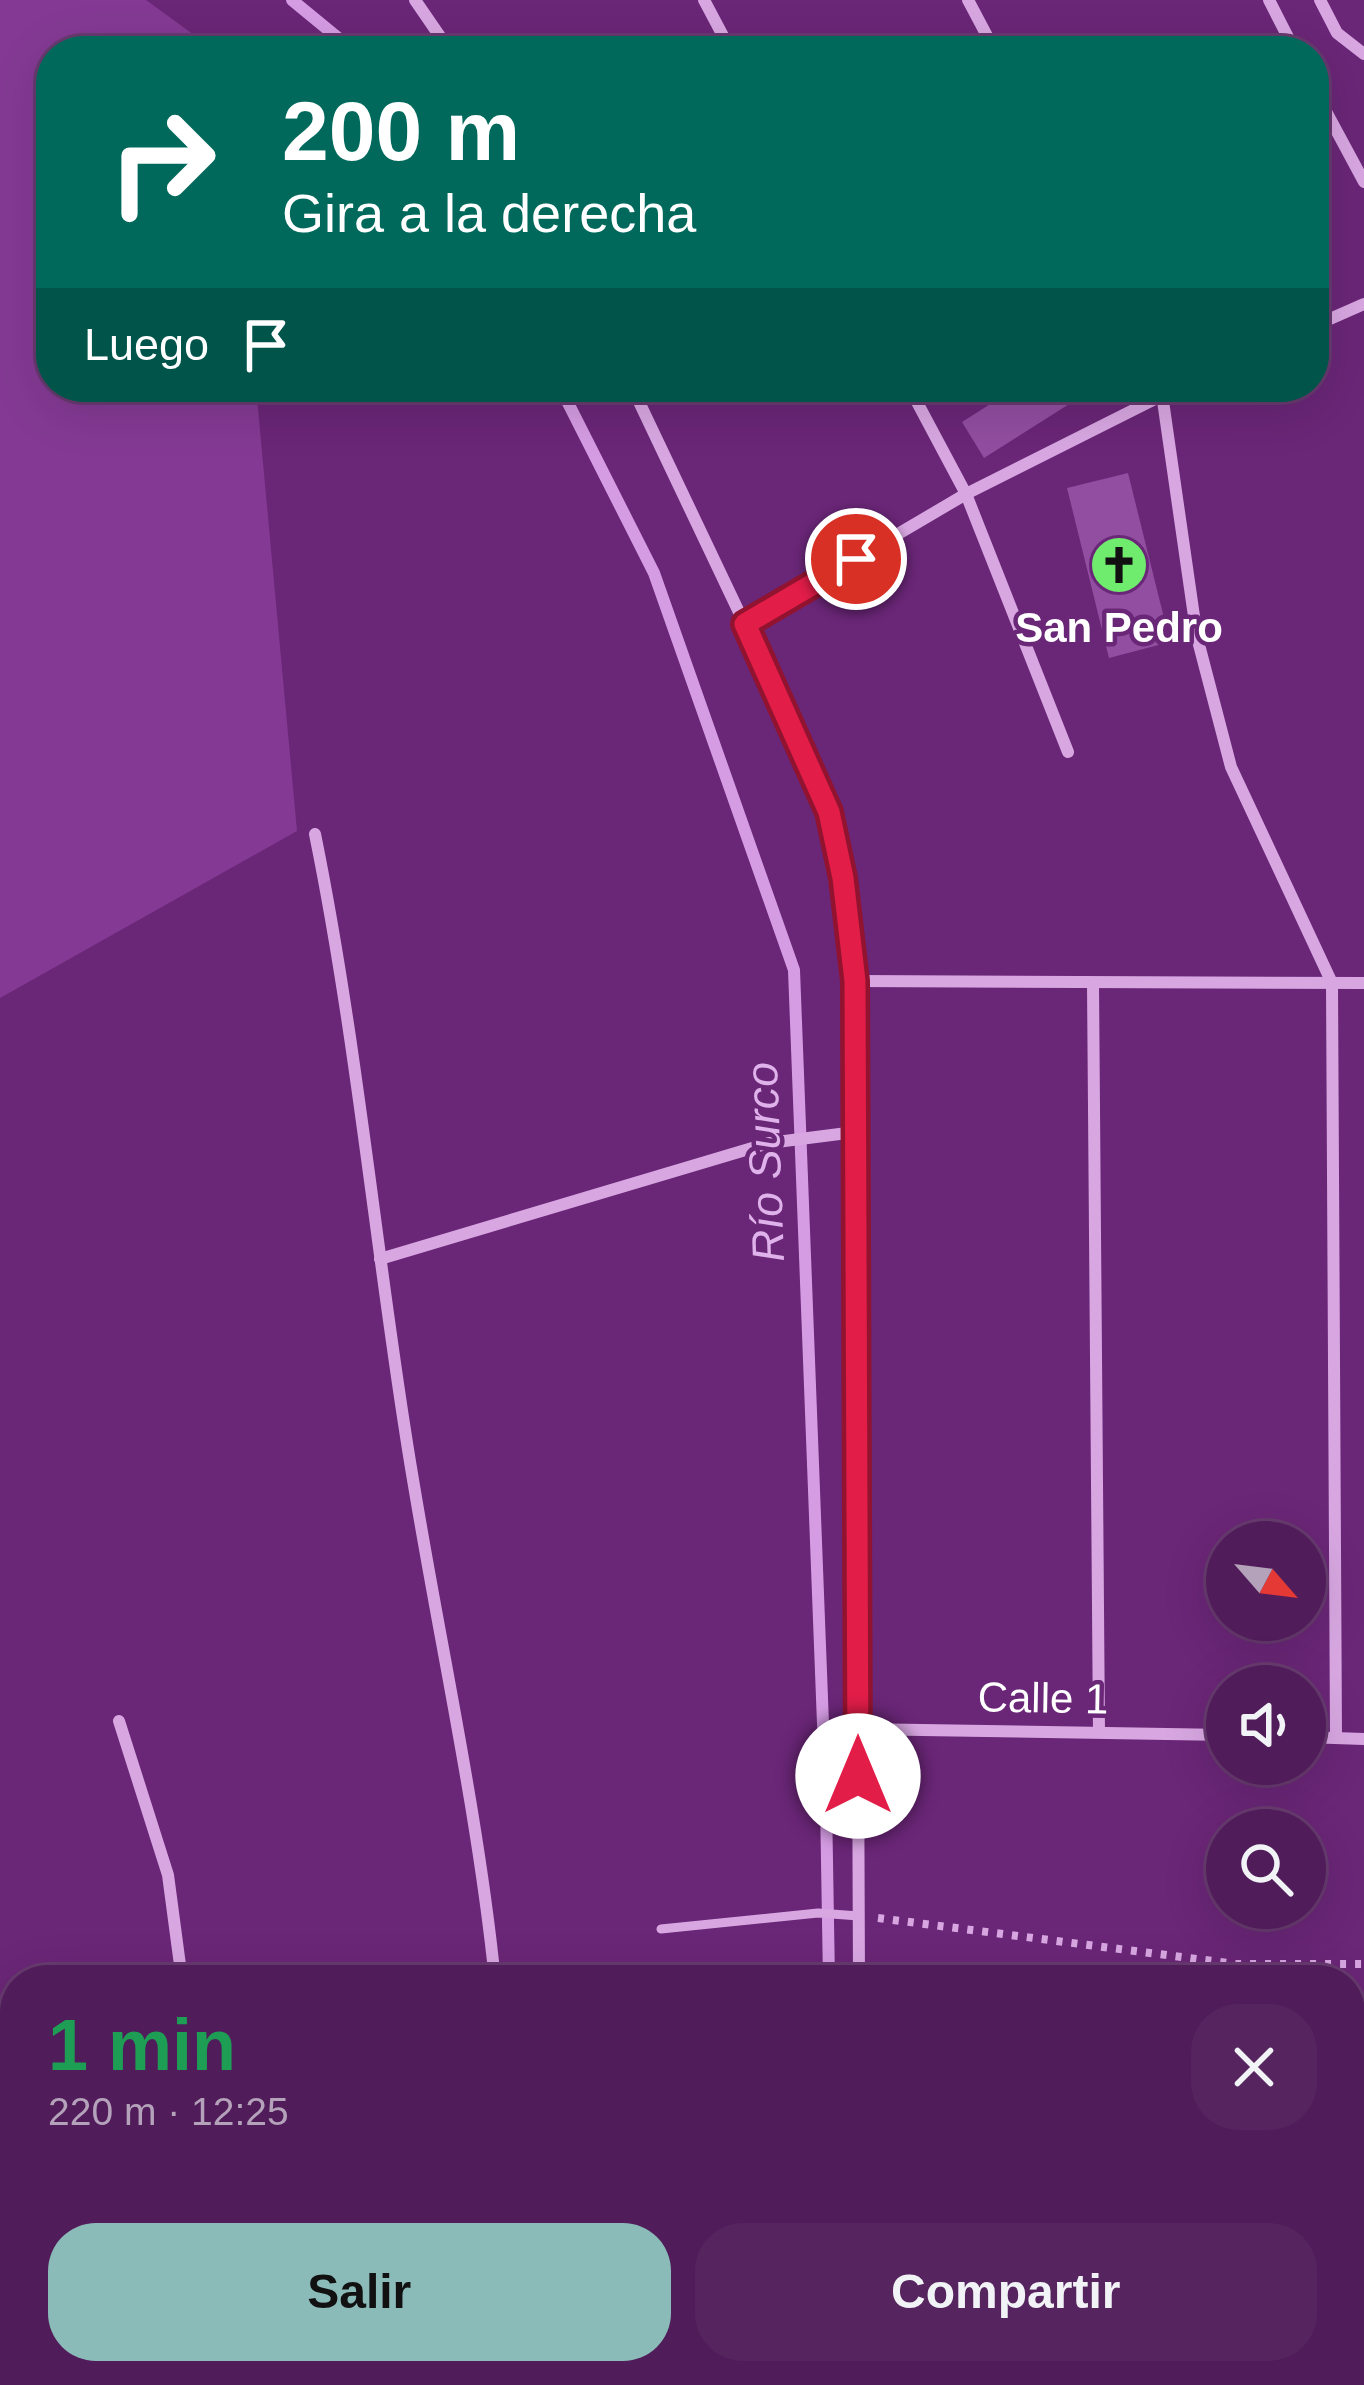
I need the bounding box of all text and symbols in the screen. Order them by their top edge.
icon: right [84,84,240,240]
text: 200 m [282,84,520,178]
text: Gira a la derecha [282,183,696,243]
icon: arrive [233,312,299,378]
text: Luego [84,319,209,370]
pin [805,508,907,610]
icon: arrive [823,526,889,592]
church icon: San Pedro [1088,534,1150,596]
place label: San Pedro [1015,604,1223,651]
water label: Río Surco [736,1061,794,1263]
north arrow [1206,1521,1326,1641]
map controls [1206,1521,1326,1929]
button: sound [1206,1665,1326,1785]
street label: Calle 1 [977,1673,1109,1723]
position arrow [795,1713,921,1839]
button: search [1206,1809,1326,1929]
button: close [1191,2004,1317,2130]
text: 1 min [48,2005,236,2085]
text: 220 m · 12:25 [48,2090,289,2133]
button: Salir [48,2223,671,2361]
button: Compartir [695,2223,1317,2361]

